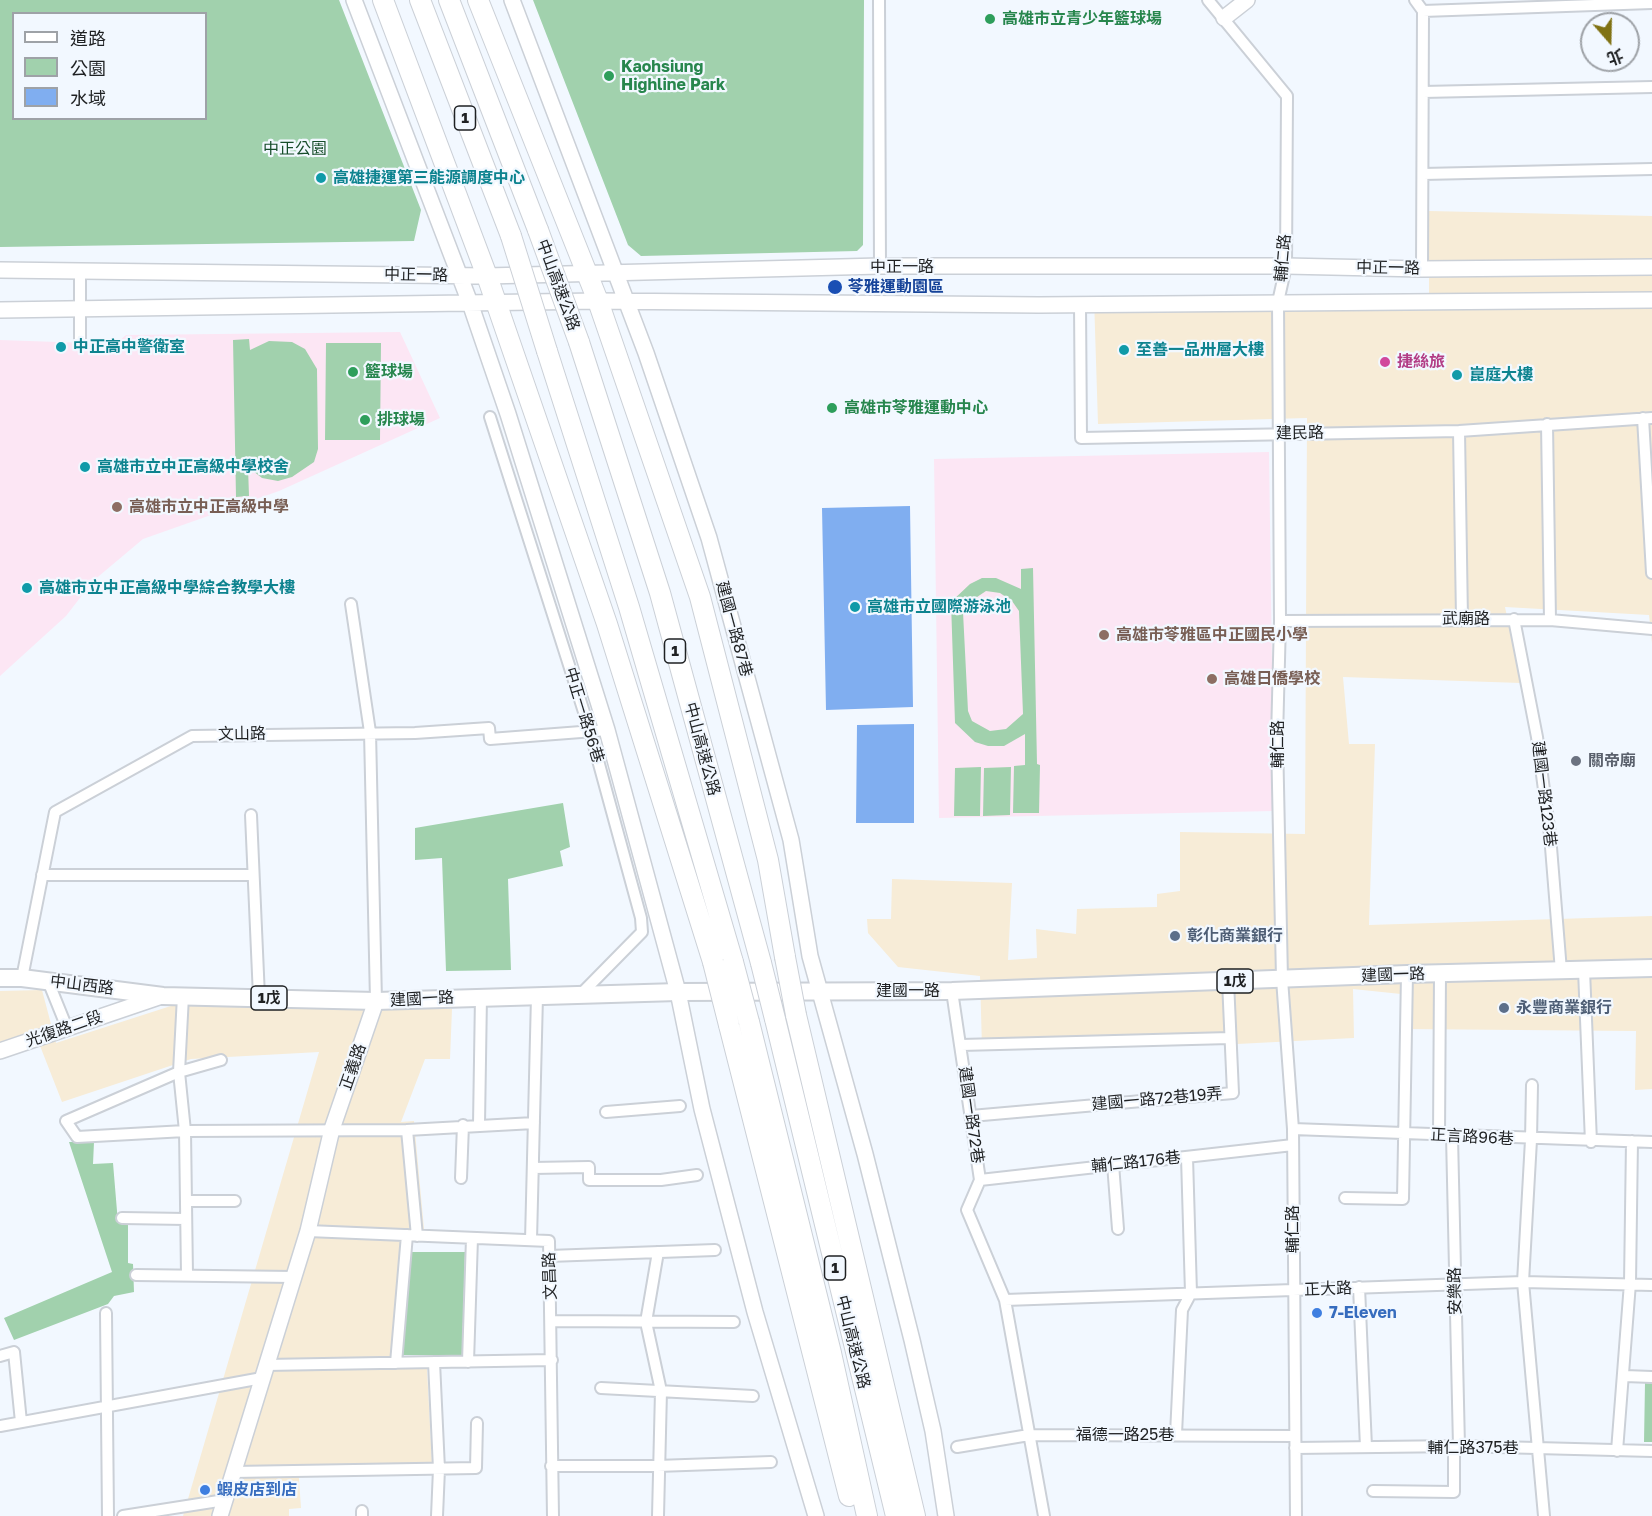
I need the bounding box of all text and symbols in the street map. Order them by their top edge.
place label: 高雄市立青少年籃球場 [1002,9,1162,29]
legend [12,12,207,120]
marker: 高雄市立青少年籃球場 [983,12,997,26]
north arrow [1580,12,1640,72]
text: 道路 [70,27,106,49]
text: 北 [1605,45,1626,69]
text: 公園 [70,57,106,79]
place label: Kaohsiung Highline Park [621,57,725,95]
marker: Kaohsiung Highline Park [602,69,616,83]
text: 水域 [70,87,106,109]
road number: 1 [454,106,476,130]
park label: 中正公園 [263,139,327,159]
place label: 高雄捷運第三能源調度中心 [333,168,525,188]
marker: 高雄捷運第三能源調度中心 [314,171,328,185]
street label: 輔仁路 [1271,233,1295,283]
street label: 中山高速公路 [533,237,583,333]
street label: 中正一路 [870,257,934,277]
street label: 中正一路 [1356,258,1420,278]
street label: 中正一路 [384,265,448,285]
place label: 苓雅運動園區 [848,277,944,297]
marker: 苓雅運動園區 [826,278,844,296]
place label: 中正高中警衛室 [73,337,185,357]
marker: 中正高中警衛室 [54,340,68,354]
place label: 至善一品卅層大樓 [1136,340,1264,360]
marker: 至善一品卅層大樓 [1117,343,1131,357]
place label: 捷絲旅 [1397,352,1445,372]
marker: 捷絲旅 [1378,355,1392,369]
place label: 籃球場 [365,362,413,382]
marker: 籃球場 [346,365,360,379]
place label: 崑庭大樓 [1469,365,1533,385]
marker: 崑庭大樓 [1450,368,1464,382]
place label: 高雄市苓雅運動中心 [844,398,988,418]
marker: 高雄市苓雅運動中心 [825,401,839,415]
place label: 排球場 [377,410,425,430]
marker: 排球場 [358,413,372,427]
street label: 建民路 [1276,423,1324,443]
place label: 高雄市立中正高級中學校舍 [97,457,289,477]
marker: 高雄市立中正高級中學校舍 [78,460,92,474]
place label: 高雄市立中正高級中學 [129,497,289,517]
marker: 高雄市立中正高級中學 [110,500,124,514]
place label: 高雄市立中正高級中學綜合教學大樓 [39,578,295,598]
street label: 建國一路87巷 [712,579,756,679]
marker: 高雄市立中正高級中學綜合教學大樓 [20,581,34,595]
place label: 高雄市立國際游泳池 [867,597,1011,617]
marker: 高雄市立國際游泳池 [848,600,862,614]
street label: 武廟路 [1442,609,1490,629]
place label: 高雄市苓雅區中正國民小學 [1116,625,1308,645]
marker: 高雄市苓雅區中正國民小學 [1097,628,1111,642]
road number: 1 [664,639,686,663]
street label: 中正一路56巷 [560,665,608,765]
place label: 高雄日僑學校 [1224,669,1320,689]
marker: 高雄日僑學校 [1205,672,1219,686]
street label: 中山高速公路 [680,700,724,798]
street label: 輔仁路 [1268,720,1288,768]
street label: 文山路 [218,724,266,744]
street label: 建國一路123巷 [1528,740,1560,848]
place label: 關帝廟 [1588,751,1636,771]
marker: 關帝廟 [1569,754,1583,768]
place label: 彰化商業銀行 [1187,926,1283,946]
marker: 彰化商業銀行 [1168,929,1182,943]
street label: 建國一路 [1361,964,1425,986]
road number: 1戊 [1217,969,1253,993]
street label: 中山西路 [49,972,115,998]
street label: 建國一路 [876,981,940,1001]
road number: 1戊 [251,986,287,1010]
street label: 建國一路 [390,988,454,1010]
place label: 永豐商業銀行 [1516,998,1612,1018]
marker: 永豐商業銀行 [1497,1001,1511,1015]
street label: 光復路二段 [23,1007,105,1051]
street label: 正義路 [336,1041,370,1093]
street label: 建國一路72巷 [955,1065,987,1165]
street label: 建國一路72巷19弄 [1091,1084,1223,1114]
street label: 正言路96巷 [1430,1125,1514,1149]
street label: 輔仁路176巷 [1090,1148,1182,1176]
street label: 輔仁路 [1283,1205,1303,1253]
street label: 文昌路 [540,1252,560,1300]
road number: 1 [824,1256,846,1280]
street label: 安樂路 [1445,1267,1465,1315]
street label: 正大路 [1304,1279,1352,1299]
street label: 中山高速公路 [832,1293,874,1391]
place label: 7-Eleven [1329,1303,1397,1323]
marker: 7-Eleven [1310,1306,1324,1320]
street label: 福德一路25巷 [1076,1425,1174,1445]
street label: 輔仁路375巷 [1427,1438,1519,1458]
place label: 蝦皮店到店 [217,1480,297,1500]
marker: 蝦皮店到店 [198,1483,212,1497]

